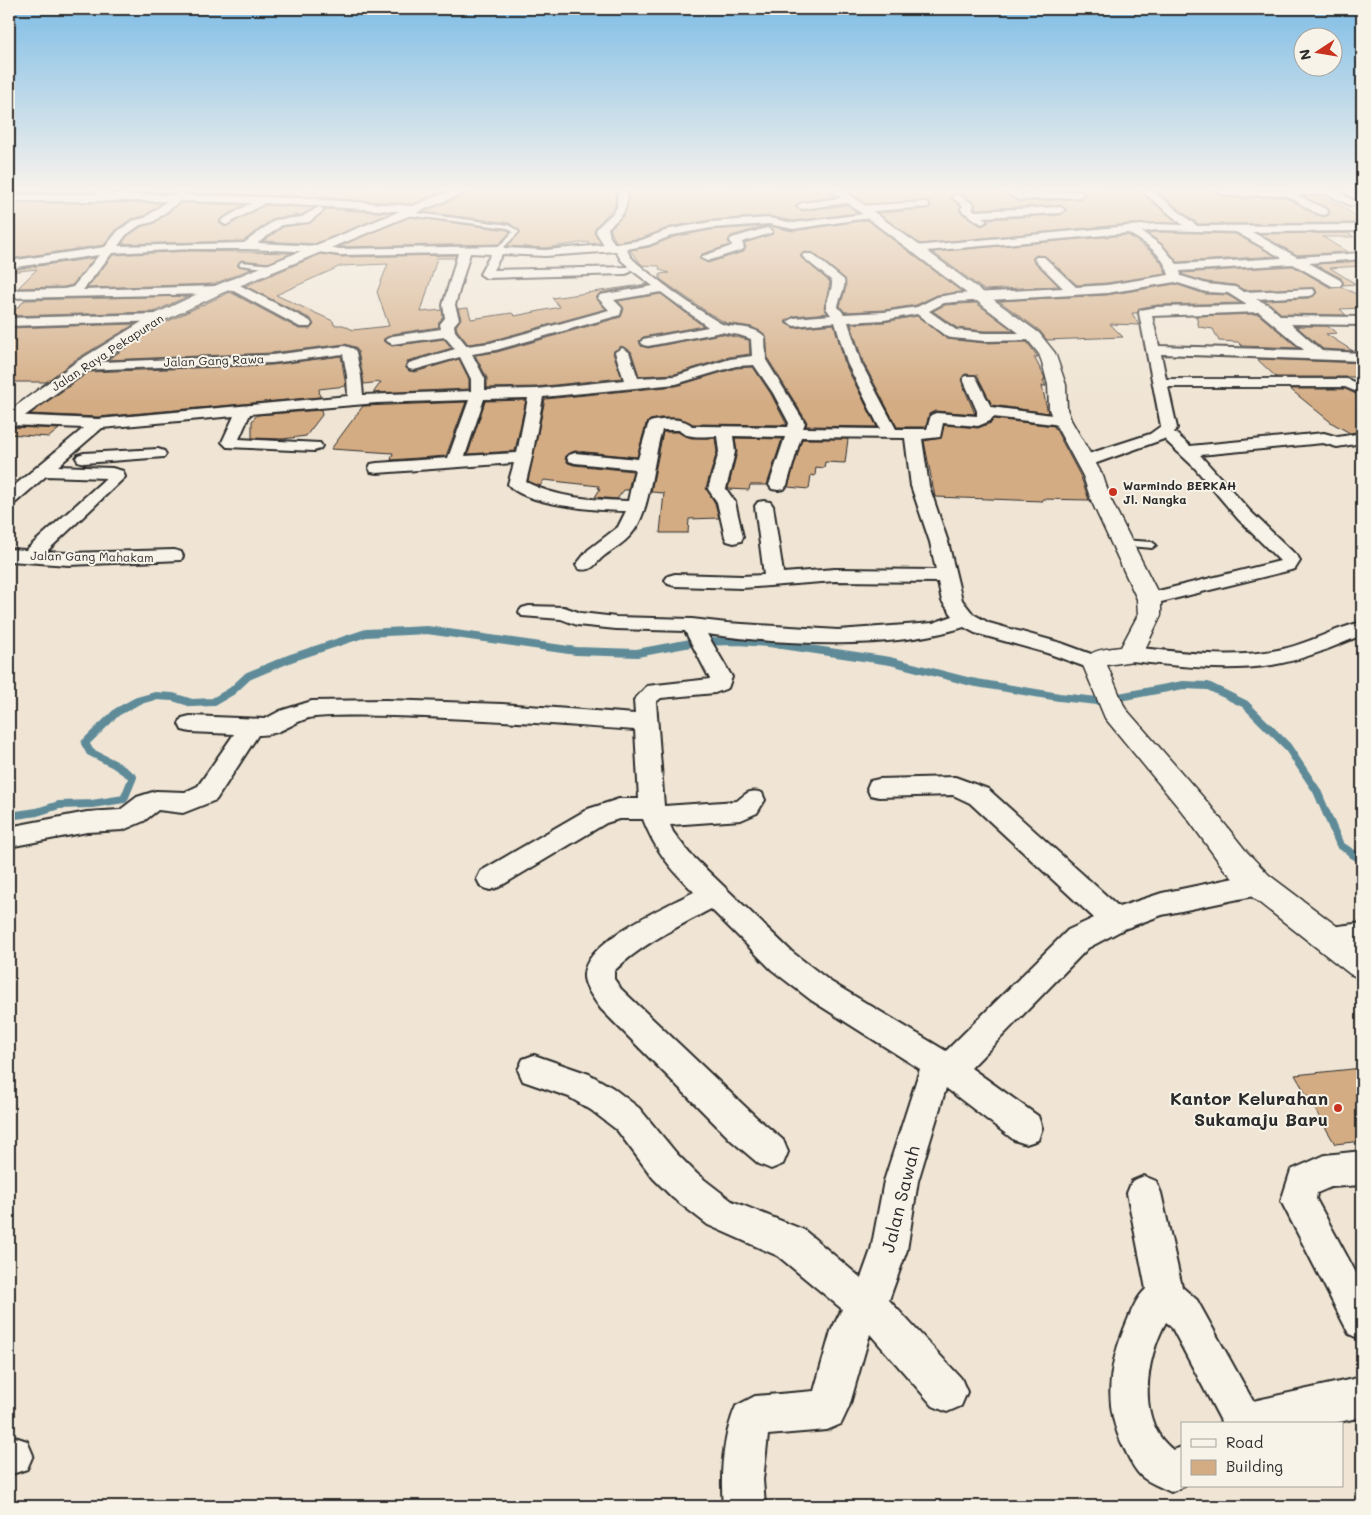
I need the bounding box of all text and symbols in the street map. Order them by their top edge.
north arrow [1294,28,1344,78]
text: N [1294,48,1315,62]
street label: Jalan Raya Pekapuran [48,310,166,394]
street label: Jalan Gang Rawa [163,350,265,370]
place label: Warmindo BERKAH Jl. Nangka [1123,477,1237,507]
marker: Warmindo BERKAH Jl. Nangka [1107,486,1119,498]
street label: Jalan Gang Mahakam [30,547,154,565]
place label: Kantor Kelurahan Sukamaju Baru [1170,1086,1328,1131]
marker: Kantor Kelurahan Sukamaju Baru [1332,1102,1344,1114]
street label: Jalan Sawah [875,1143,925,1255]
legend [1181,1422,1344,1488]
text: Road [1226,1432,1263,1452]
text: Building [1226,1456,1283,1476]

